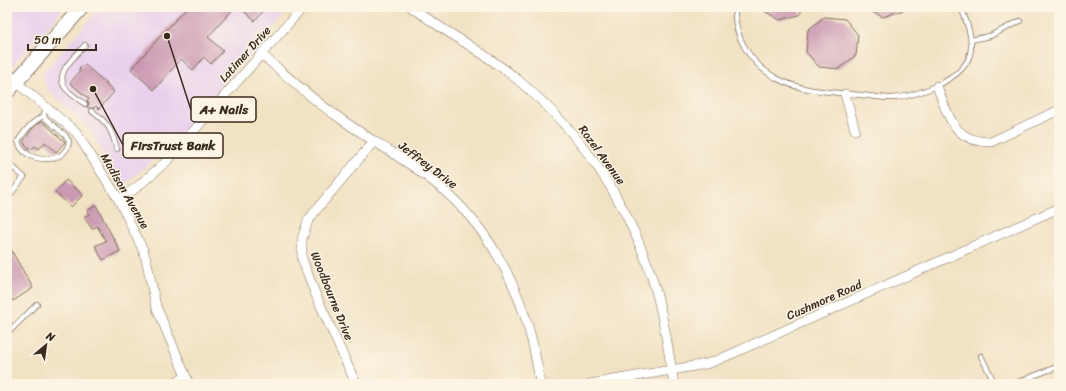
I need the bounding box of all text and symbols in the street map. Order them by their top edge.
street label: Latimer Drive [213,21,277,87]
scale bar [28,26,96,52]
text: 50 m [34,29,61,51]
callout: A+ Nails [191,97,256,122]
text: A+ Nails [199,98,249,121]
street label: Rozel Avenue [573,120,631,190]
callout: FirsTrust Bank [123,133,223,158]
text: FirsTrust Bank [130,134,216,157]
street label: Jeffrey Drive [393,135,463,195]
street label: Madison Avenue [94,149,156,233]
street label: Woodbourne Drive [304,248,360,344]
street label: Cushmore Road [783,273,866,326]
north arrow [26,325,66,365]
text: N [42,326,59,347]

